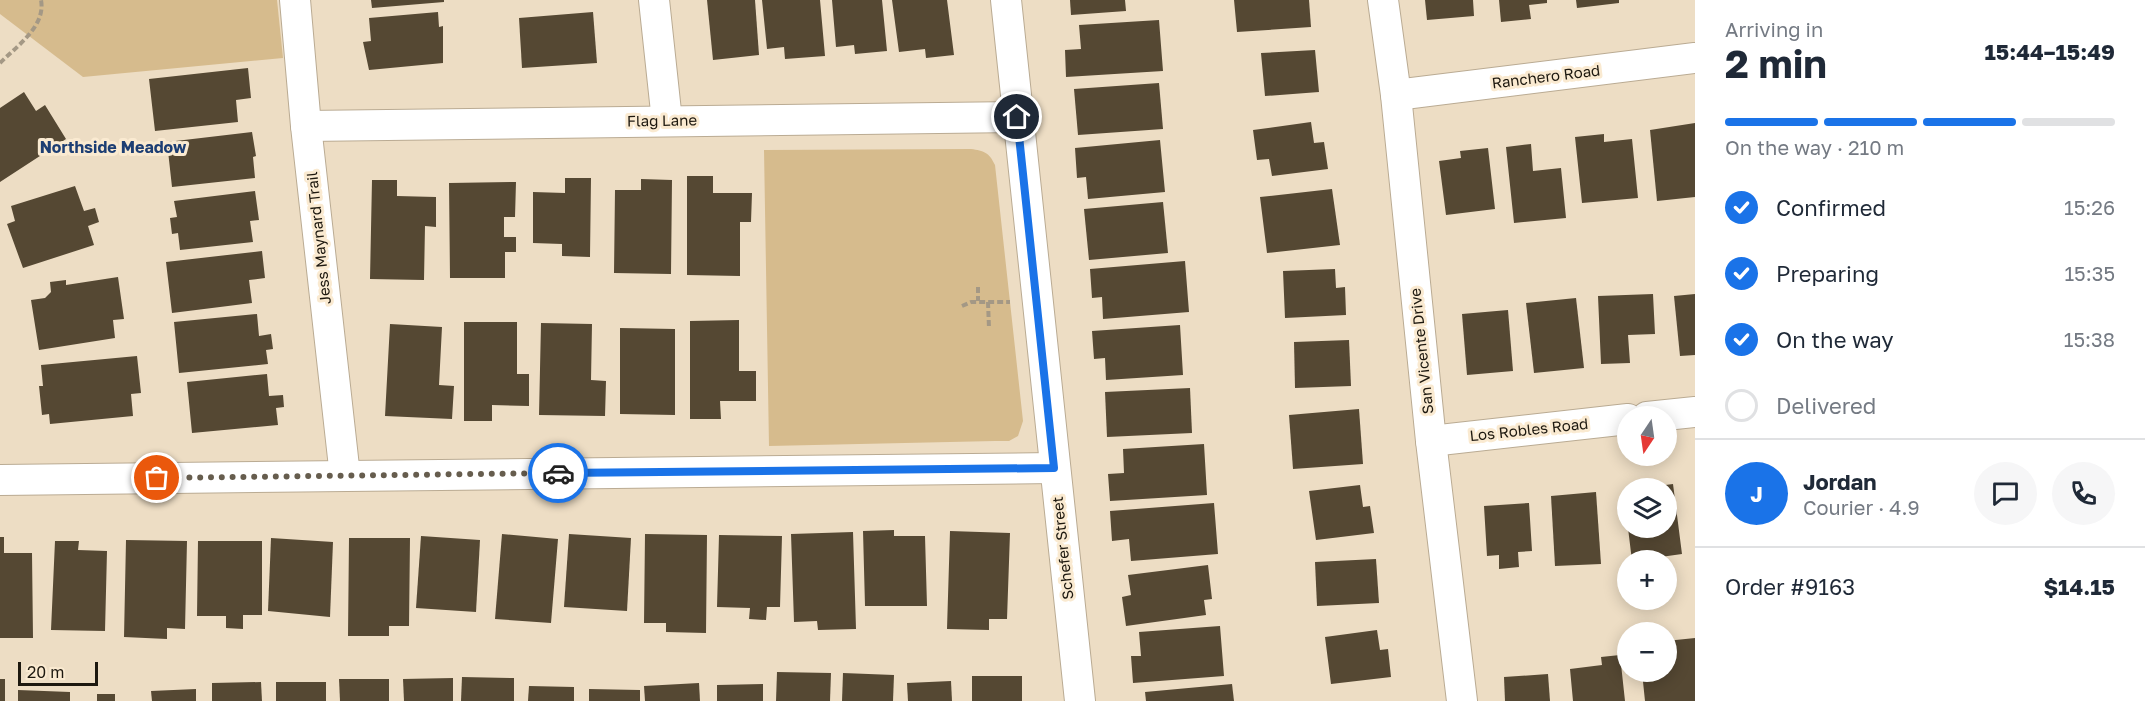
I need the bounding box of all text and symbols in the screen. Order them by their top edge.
text: Arriving in [1725,17,1823,41]
text: 15:44–15:49 [1985,38,2115,65]
text: 2 min [1725,40,1827,87]
street label: Ranchero Road [1491,60,1601,92]
pin [991,91,1042,142]
icon: home [1000,100,1033,133]
street label: Flag Lane [627,110,698,130]
text: On the way · 210 m [1725,135,1904,159]
district label: Northside Meadow [40,137,187,157]
street label: Jess Maynard Trail [302,171,334,305]
icon: check [1725,191,1758,224]
text: Confirmed [1776,194,1886,221]
text: 15:26 [2064,195,2115,219]
icon: check [1725,257,1758,290]
text: Preparing [1776,260,1879,287]
text: 15:35 [2064,261,2115,285]
street label: San Vicente Drive [1405,287,1437,415]
icon: check [1725,323,1758,356]
text: On the way [1776,326,1894,353]
text: 15:38 [2064,327,2115,351]
text: Delivered [1776,392,1876,419]
north arrow [1617,406,1677,466]
map controls [1617,406,1677,682]
street label: Los Robles Road [1469,414,1589,444]
courier [528,443,588,503]
pin [131,452,182,503]
icon: car [542,457,575,490]
icon: bag [140,461,173,494]
button: chat [1974,462,2037,525]
button: phone [2052,462,2115,525]
text: Jordan [1803,468,1877,495]
button: layers [1617,478,1677,538]
text: J [1750,480,1763,507]
text: Courier · 4.9 [1803,495,1920,519]
street label: Schefer Street [1048,496,1076,601]
button: + [1617,550,1677,610]
text: Order #9163 [1725,573,1855,600]
text: $14.15 [2043,573,2115,600]
button: − [1617,622,1677,682]
scale bar [18,659,98,686]
text: 20 m [27,662,64,682]

